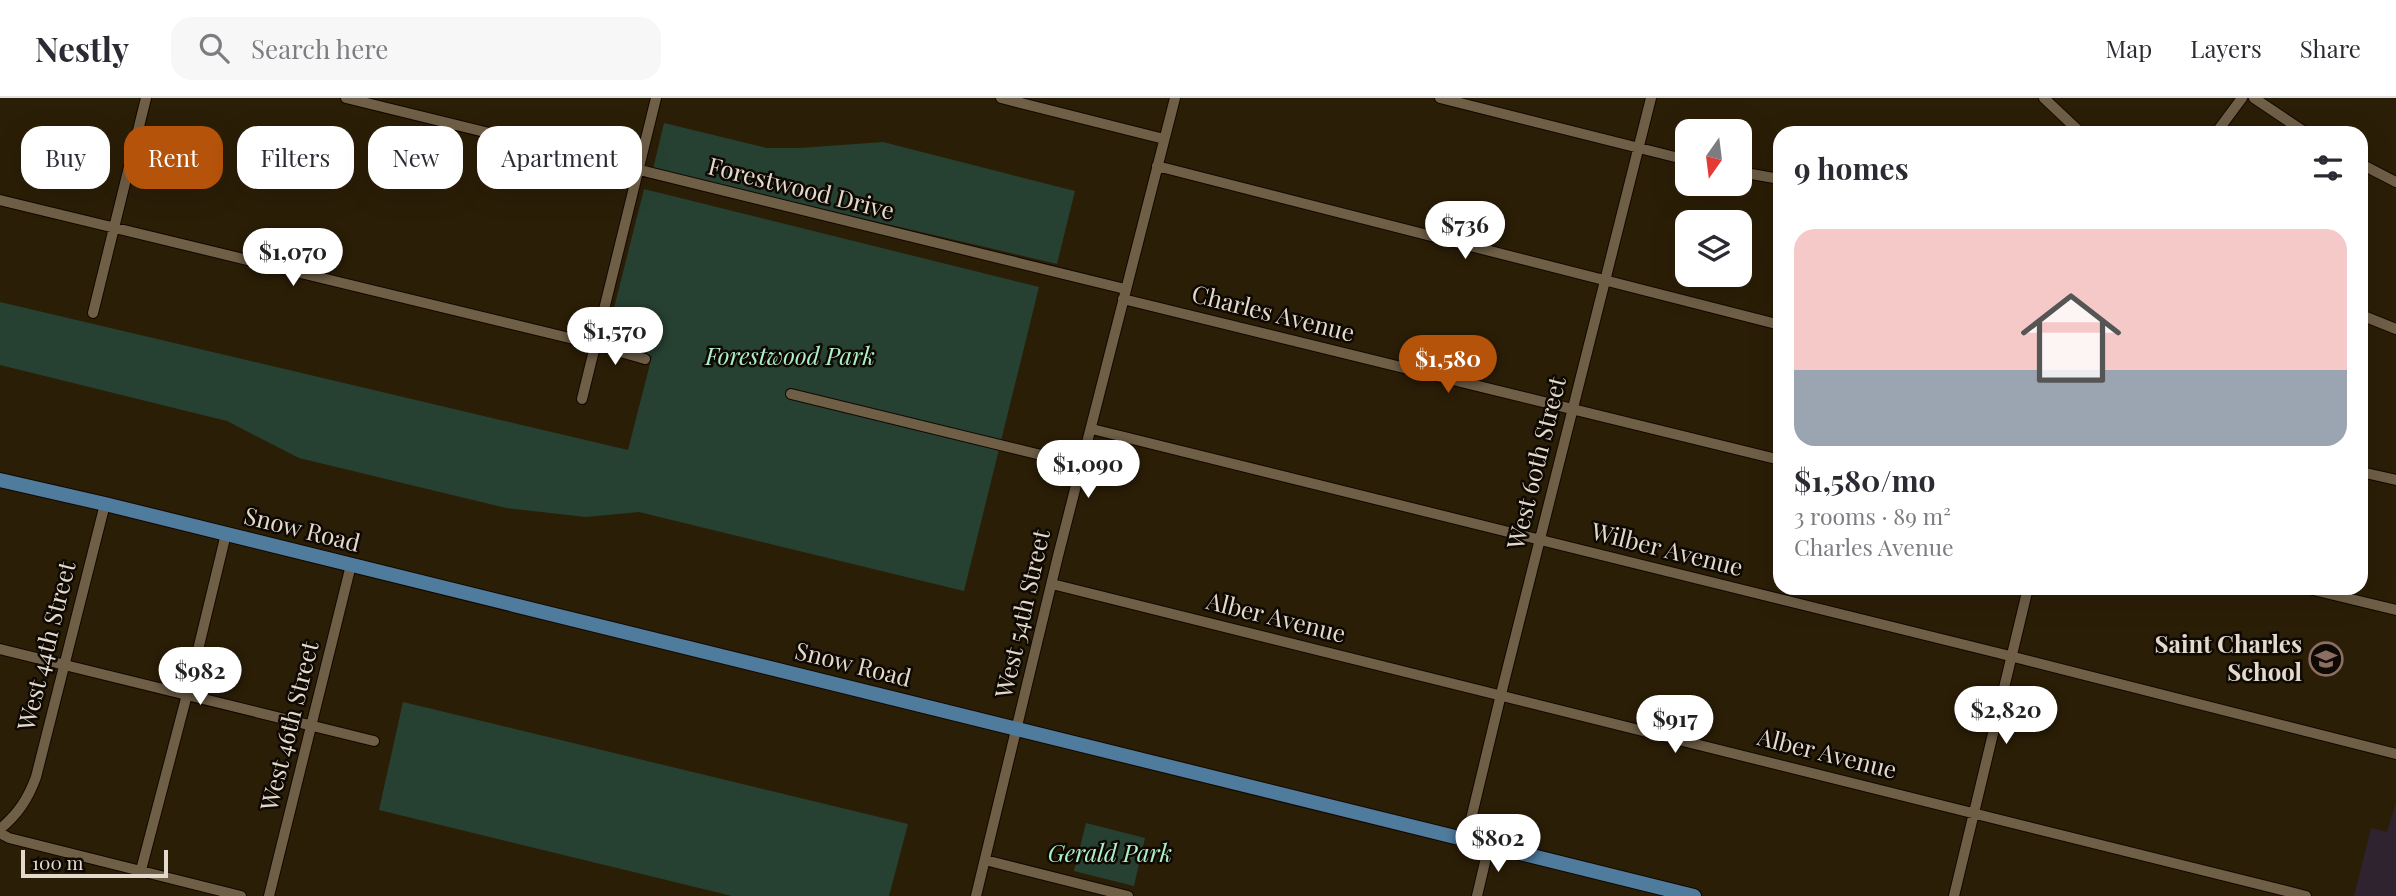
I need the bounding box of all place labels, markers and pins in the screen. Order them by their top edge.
pin: $736 [1424,202,1506,261]
pin: $1,070 [236,228,350,288]
pin: $1,570 [558,308,672,367]
pin: $1,580 [1391,336,1505,395]
pin: $1,090 [1031,440,1145,500]
place label: Saint Charles School [2154,627,2303,687]
school or university icon: Saint Charles School [2307,640,2345,678]
pin: $982 [159,648,241,707]
pin: $2,820 [1949,686,2063,746]
pin: $917 [1634,696,1716,755]
pin: $802 [1457,814,1539,874]

